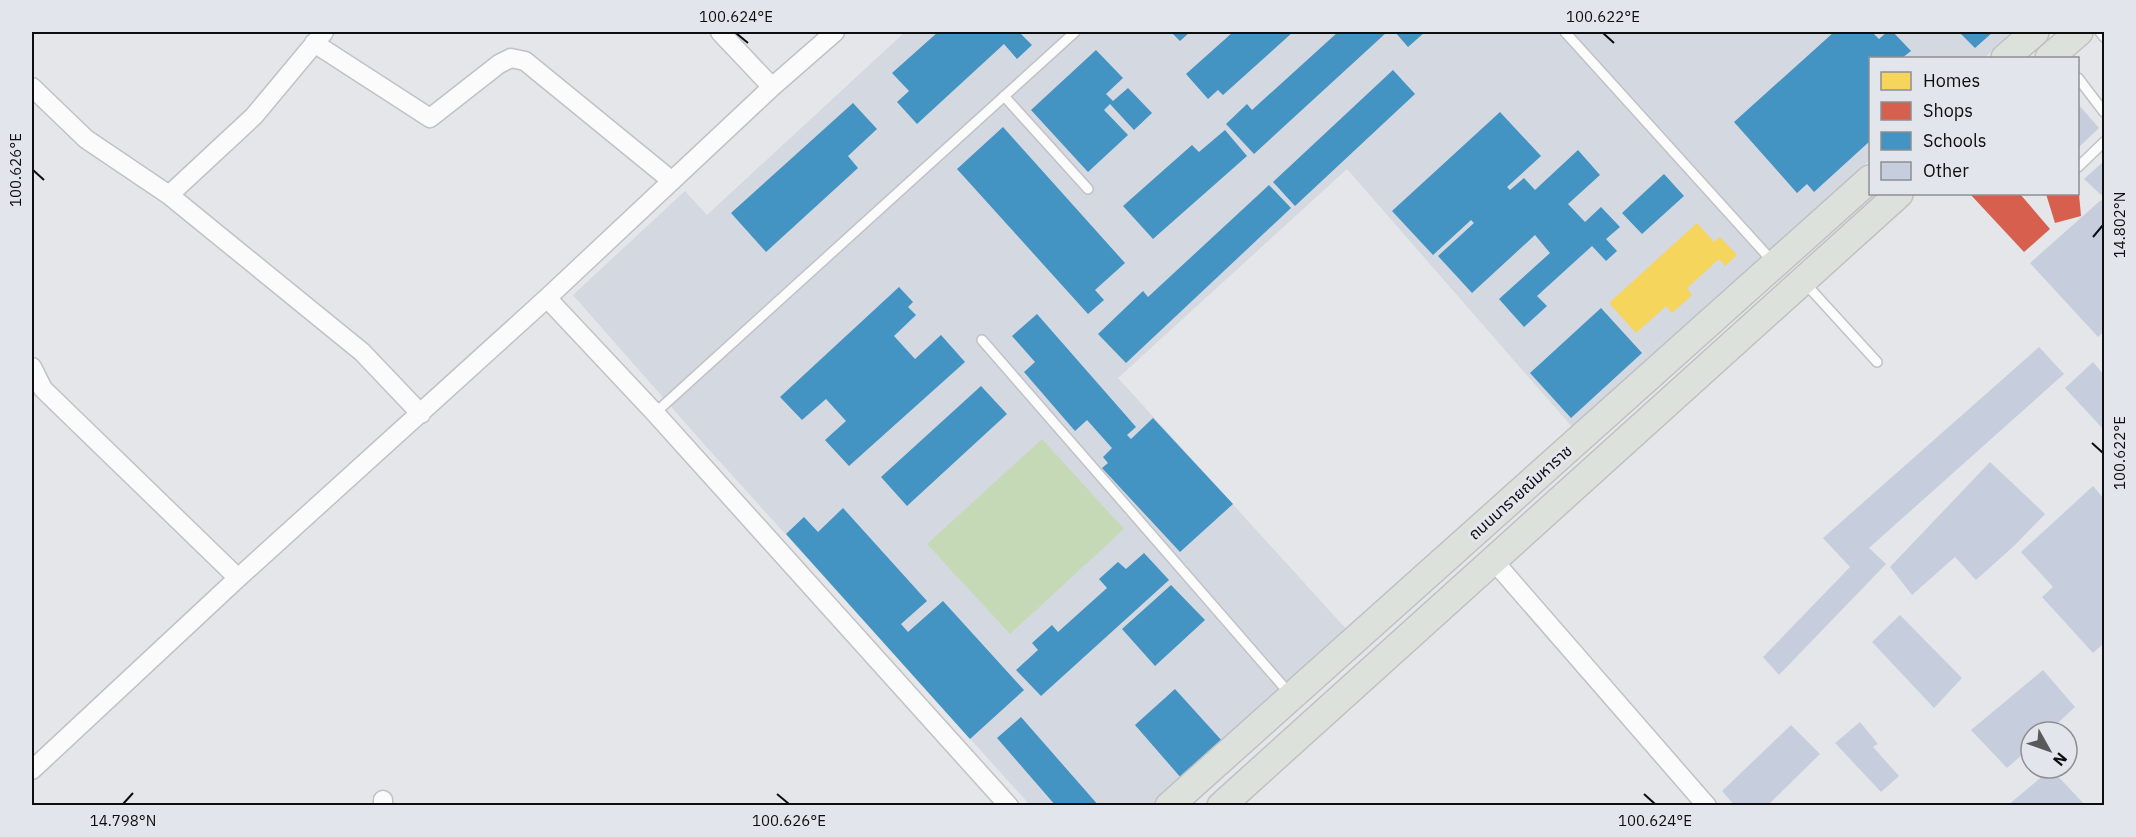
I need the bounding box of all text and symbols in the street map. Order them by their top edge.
text: 100.624°E [699,7,773,26]
text: 100.622°E [1566,7,1640,26]
legend [1869,57,2079,195]
text: Homes [1923,69,1980,92]
text: Shops [1923,99,1973,122]
text: Schools [1923,129,1987,152]
text: 100.626°E [6,133,25,207]
text: Other [1923,159,1969,182]
text: 14.802°N [2110,192,2129,258]
text: 100.622°E [2110,416,2129,490]
street label: ถนนนารายณ์มหาราช [1464,440,1576,544]
north arrow [2019,720,2079,780]
text: N [2049,749,2072,771]
text: 14.798°N [90,811,156,830]
text: 100.626°E [752,811,826,830]
text: 100.624°E [1618,811,1692,830]

